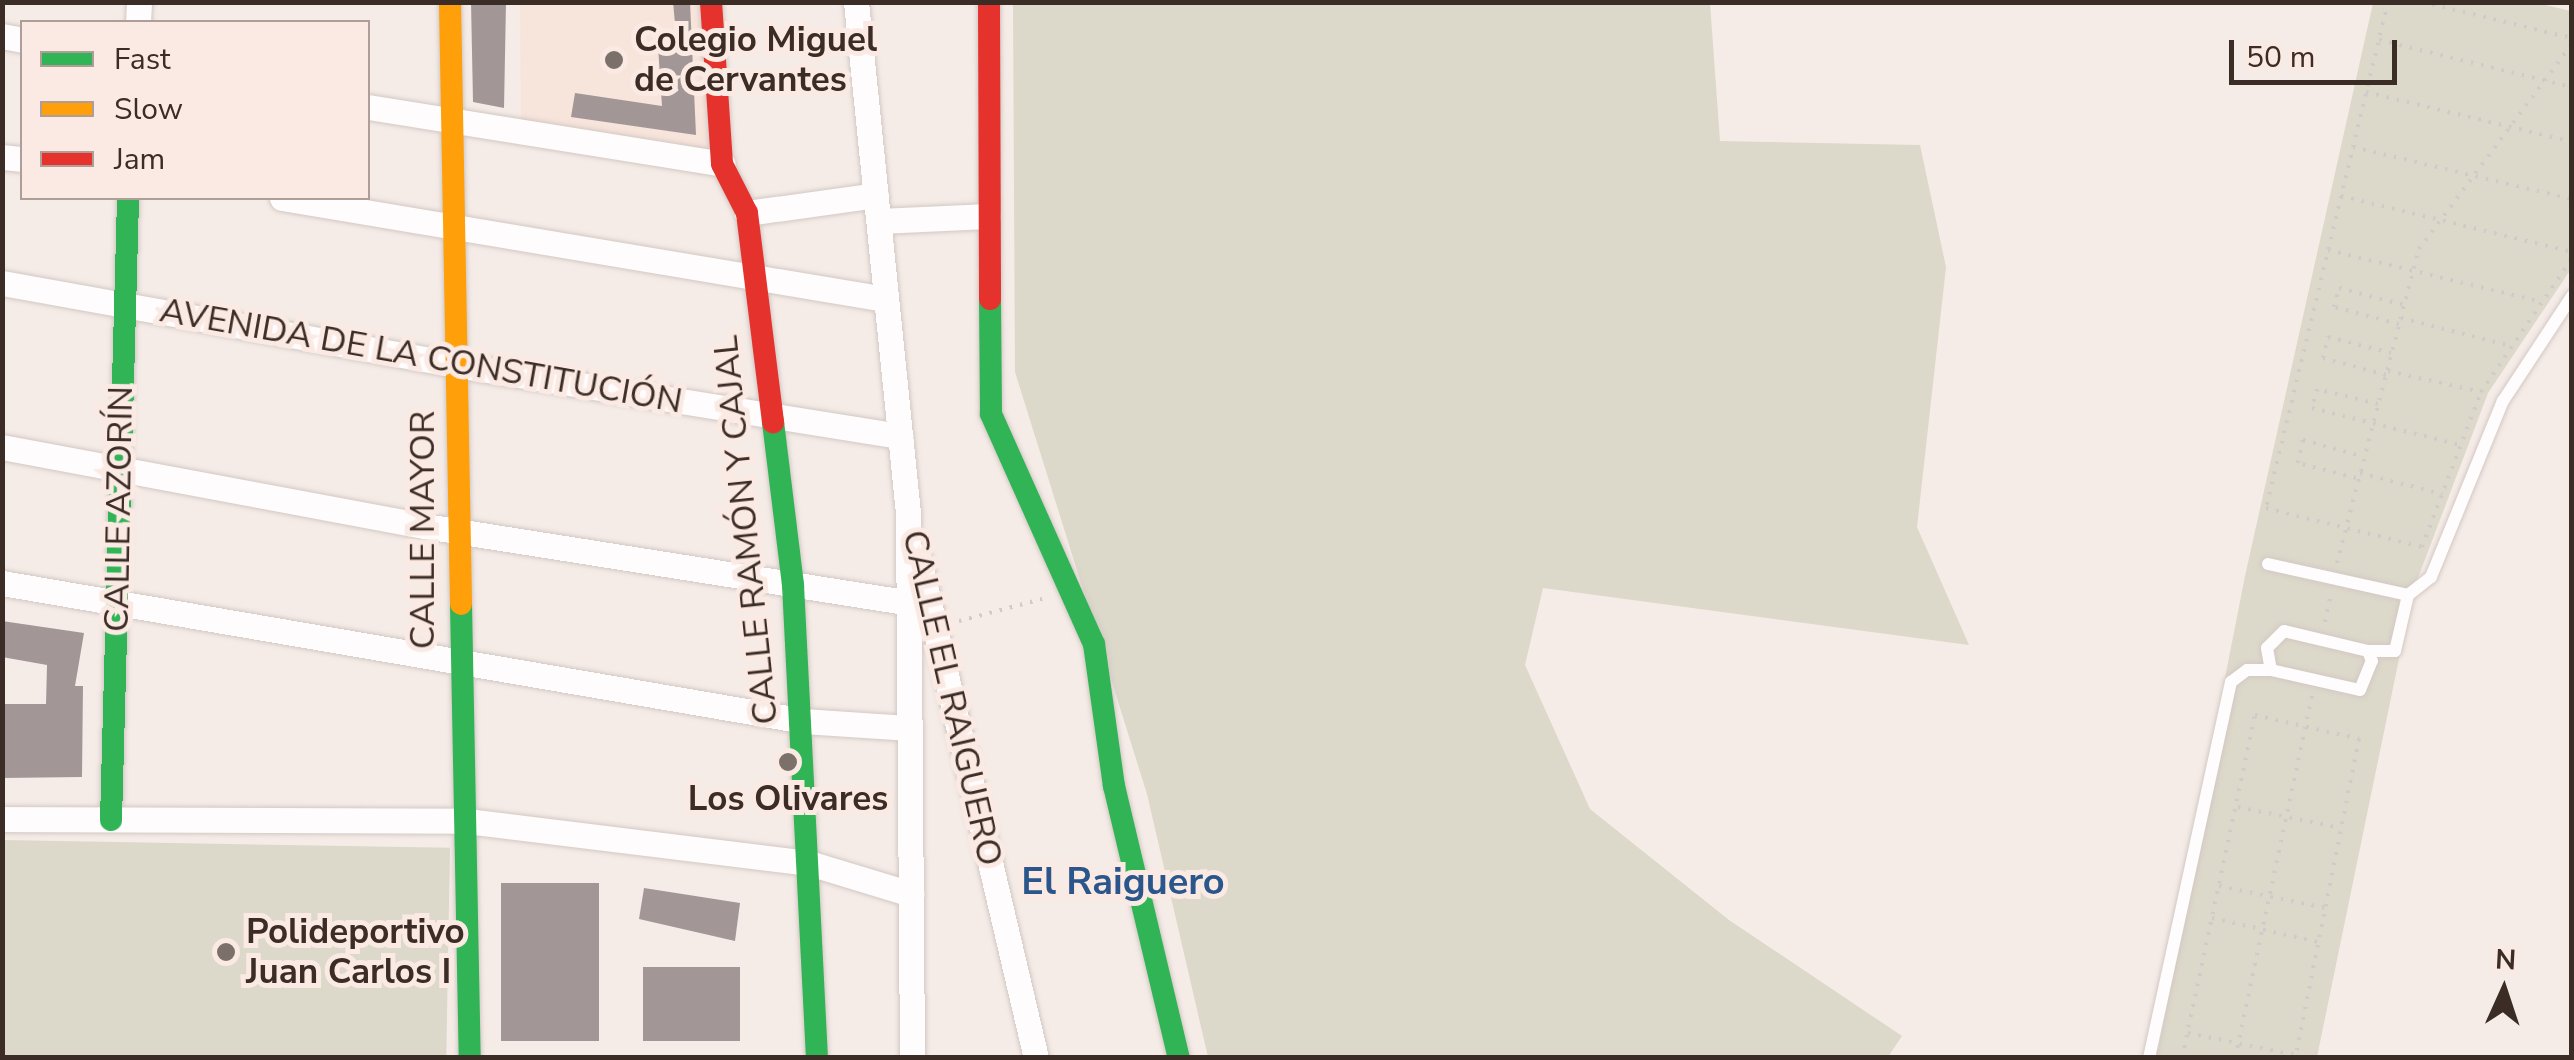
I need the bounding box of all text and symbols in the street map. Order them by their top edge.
place label: Colegio Miguel de Cervantes [634,19,877,101]
legend [20,20,370,200]
scale bar [2234,20,2402,82]
text: 50 m [2246,37,2315,78]
text: Fast [114,39,171,80]
marker: Colegio Miguel de Cervantes [603,49,625,71]
text: Slow [114,89,183,130]
text: Jam [114,139,165,180]
street label: AVENIDA DE LA CONSTITUCIÓN [157,289,685,423]
street label: CALLE RAMÓN Y CAJAL [705,333,787,727]
street label: CALLE AZORÍN [96,386,142,632]
street label: CALLE MAYOR [402,411,444,649]
street label: CALLE EL RAIGUERO [893,526,1011,870]
marker: Los Olivares [777,751,799,773]
place label: Los Olivares [688,778,888,820]
district label: El Raiguero [1021,859,1225,905]
place label: Polideportivo Juan Carlos I [246,911,465,993]
north arrow [2454,940,2554,1040]
marker: Polideportivo Juan Carlos I [215,941,237,963]
text: N [2494,941,2517,980]

